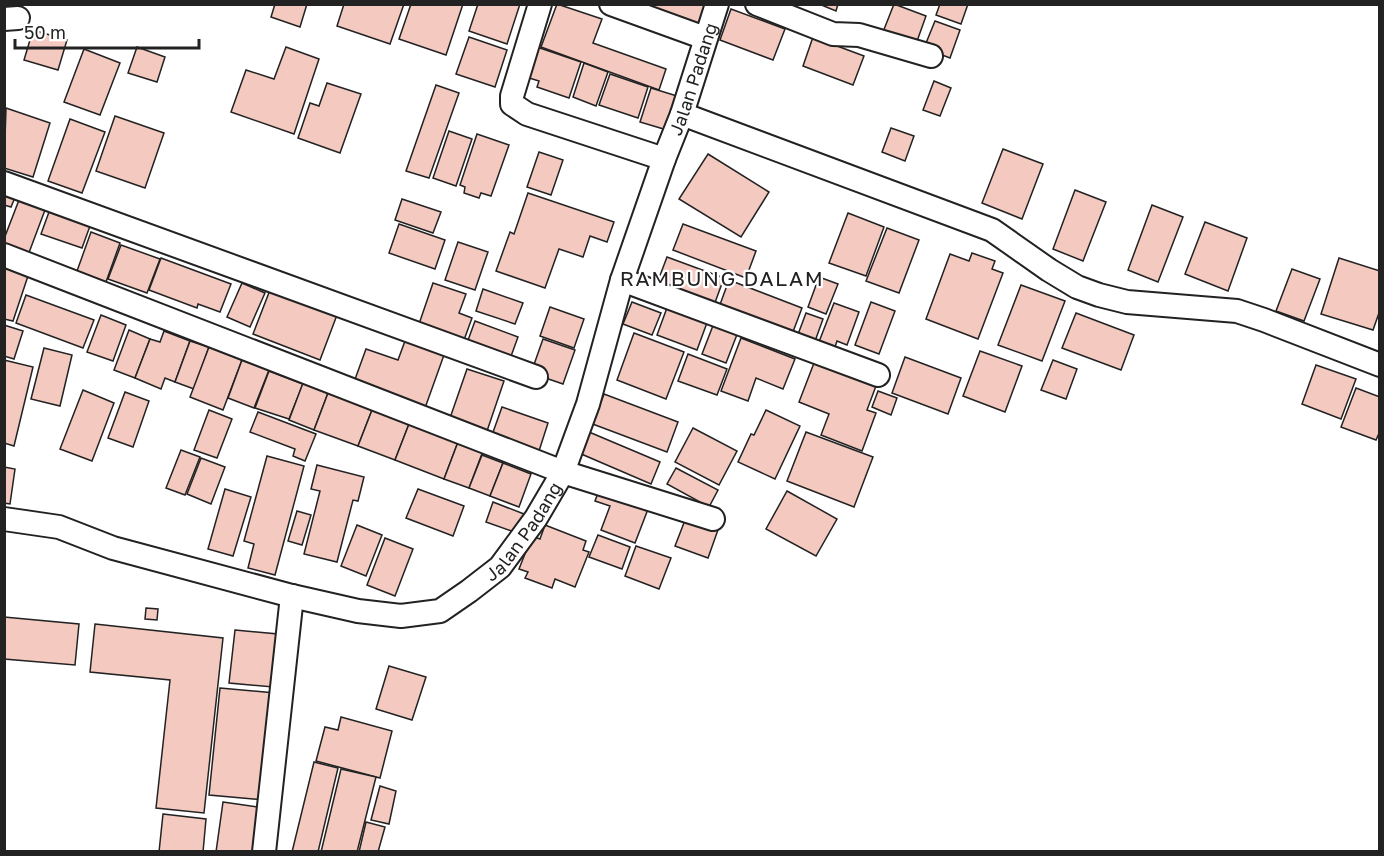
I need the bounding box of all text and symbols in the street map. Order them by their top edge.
scale bar [15,12,200,50]
street label: Jalan Padang [664,20,721,138]
text: 50 m [24,21,66,43]
district label: RAMBUNG DALAM [620,265,824,291]
street label: Jalan Padang [481,478,566,586]

